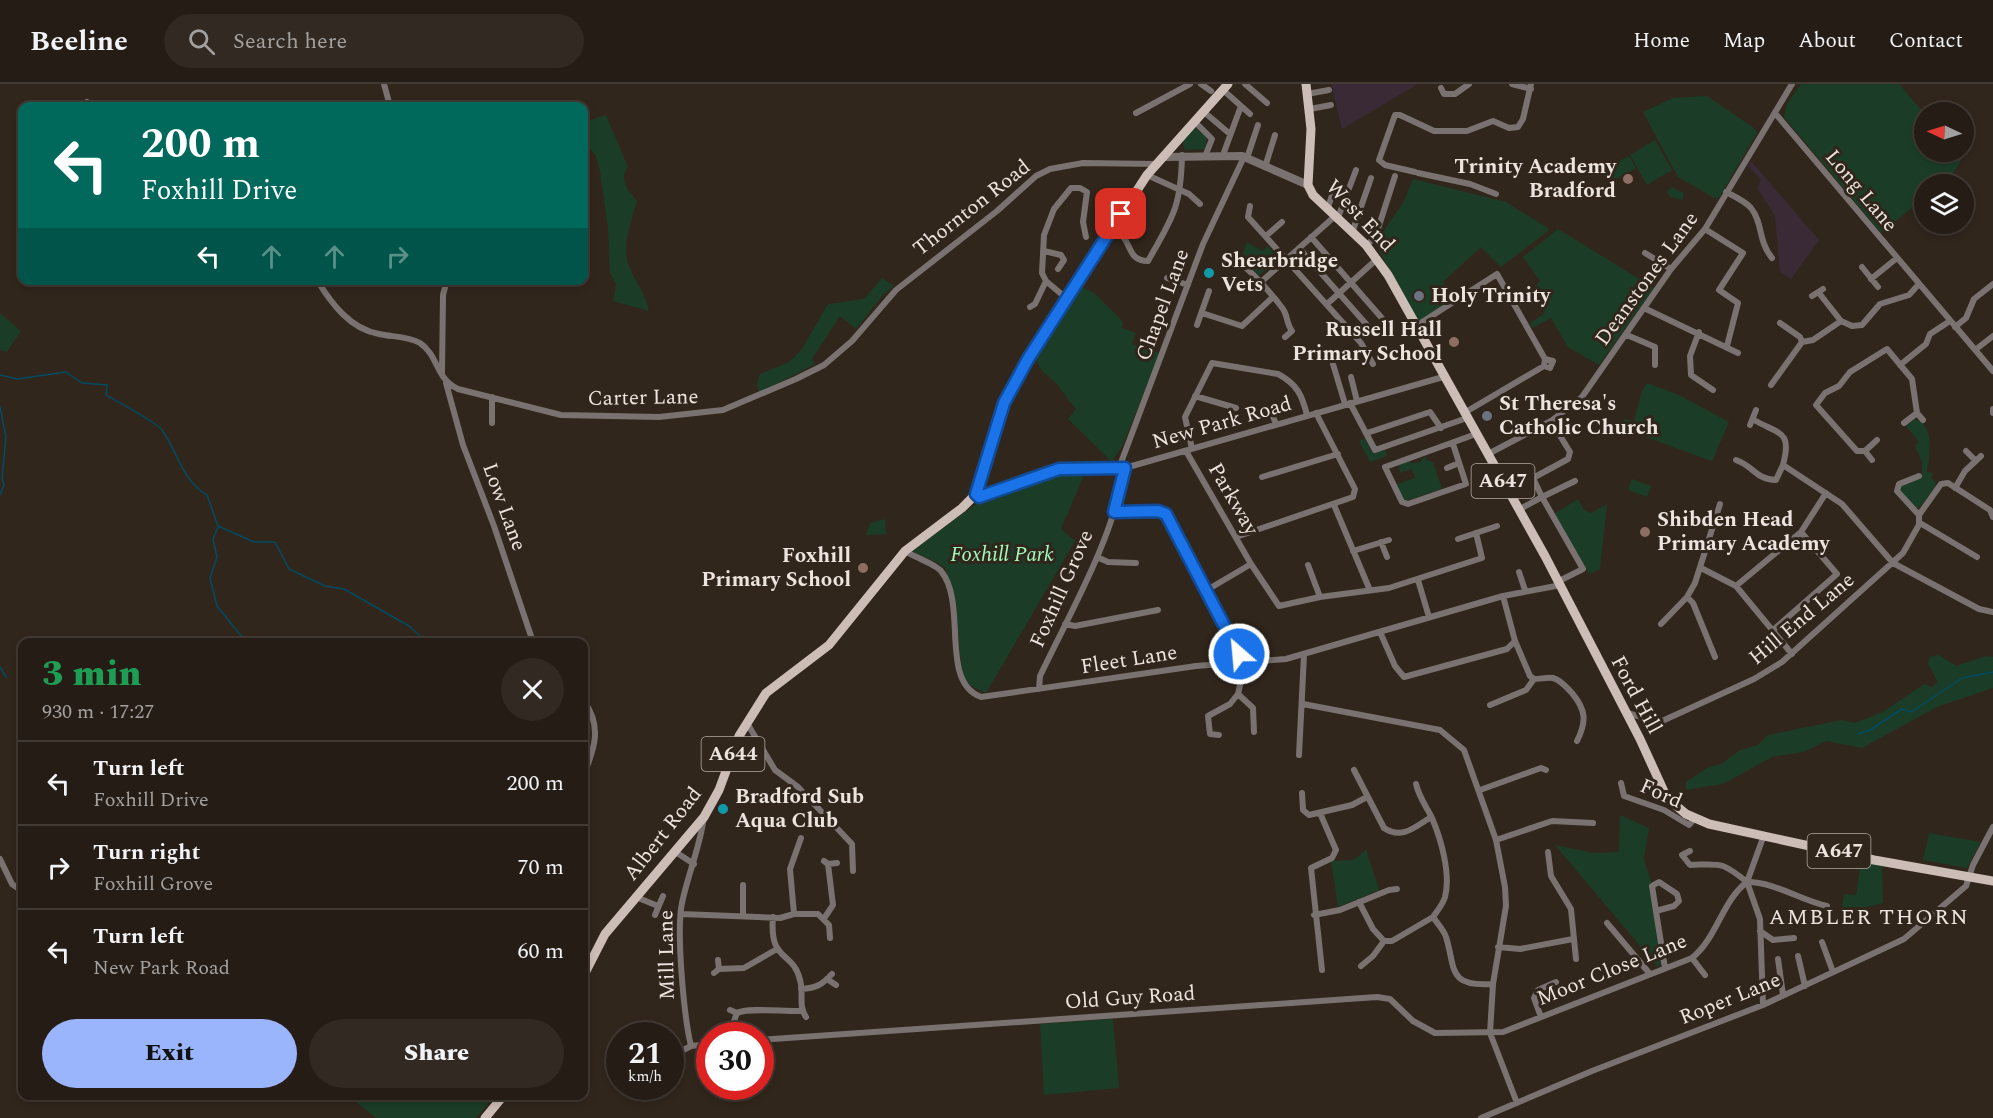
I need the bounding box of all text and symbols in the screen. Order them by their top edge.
search box [164,14,584,68]
text: Beeline [30,20,128,63]
icon: search [185,25,218,58]
text: Search here [233,25,347,58]
text: Home [1633,25,1690,57]
text: Map [1723,25,1765,57]
text: About [1798,25,1856,57]
text: Contact [1889,25,1963,57]
north arrow [1914,102,1974,162]
map controls [1914,102,1974,234]
text: 200 m [141,113,260,176]
icon: left [42,126,120,204]
street label: Long Lane [1817,143,1905,239]
place label: Trinity Academy Bradford [1454,151,1617,207]
street label: Thornton Road [906,152,1038,264]
text: Foxhill Drive [141,170,297,212]
street label: West End [1318,172,1402,260]
marker: Trinity Academy Bradford [1621,172,1635,186]
button: layers [1914,174,1974,234]
pin [1095,188,1146,239]
icon: arrive [1104,197,1137,230]
street label: Deanstones Lane [1587,205,1707,353]
icon: left [192,240,225,273]
icon: ahead [255,240,288,273]
icon: ahead [318,240,351,273]
icon: right [381,240,414,273]
street label: Chapel Lane [1128,244,1198,366]
place label: Shearbridge Vets [1221,245,1338,301]
marker: Shearbridge Vets [1202,266,1216,280]
place label: Holy Trinity [1431,280,1551,312]
marker: Holy Trinity [1412,289,1426,303]
place label: Russell Hall Primary School [1292,314,1442,370]
marker: Russell Hall Primary School [1447,335,1461,349]
street label: Carter Lane [587,381,699,415]
street label: New Park Road [1148,388,1296,458]
place label: St Theresa's Catholic Church [1499,388,1659,444]
marker: St Theresa's Catholic Church [1480,409,1494,423]
street label: Parkway [1199,457,1267,542]
street label: Low Lane [473,458,535,556]
road number: A647 [1472,464,1534,498]
place label: Shibden Head Primary Academy [1657,504,1831,560]
street label: Foxhill Grove [1022,525,1102,653]
marker: Shibden Head Primary Academy [1638,525,1652,539]
park label: Foxhill Park [950,539,1054,571]
place label: Foxhill Primary School [701,540,851,596]
marker: Foxhill Primary School [856,561,870,575]
street label: Hill End Lane [1742,565,1862,673]
position arrow [1207,622,1271,686]
street label: Fleet Lane [1078,637,1180,683]
text: 3 min [42,647,142,702]
street label: Ford Hill [1602,650,1670,740]
button: close [501,658,564,721]
text: 930 m · 17:27 [42,697,154,727]
road number: A644 [702,737,764,771]
text: Turn left [93,752,185,785]
icon: left [42,767,75,800]
text: 200 m [507,767,564,800]
street label: Ford [1635,770,1687,818]
street label: Albert Road [616,780,710,888]
place label: Bradford Sub Aqua Club [735,781,864,837]
text: Foxhill Drive [93,785,209,815]
marker: Bradford Sub Aqua Club [716,802,730,816]
road number: A647 [1808,834,1870,868]
text: Turn right [93,836,200,869]
icon: right [42,851,75,884]
text: 70 m [518,851,564,884]
text: Foxhill Grove [93,869,213,899]
district label: AMBLER THORN [1769,901,1969,934]
street label: Mill Lane [650,910,684,1000]
text: Turn left [93,920,185,953]
street label: Moor Close Lane [1532,925,1692,1015]
icon: left [42,935,75,968]
text: 60 m [518,935,564,968]
text: New Park Road [93,953,230,983]
street label: Roper Lane [1674,964,1786,1034]
street label: Old Guy Road [1064,977,1196,1019]
button: Exit [42,1019,297,1088]
button: Share [309,1019,564,1088]
speed limit sign: 30 [696,1022,774,1100]
text: 21 [628,1031,662,1077]
text: km/h [628,1065,662,1088]

